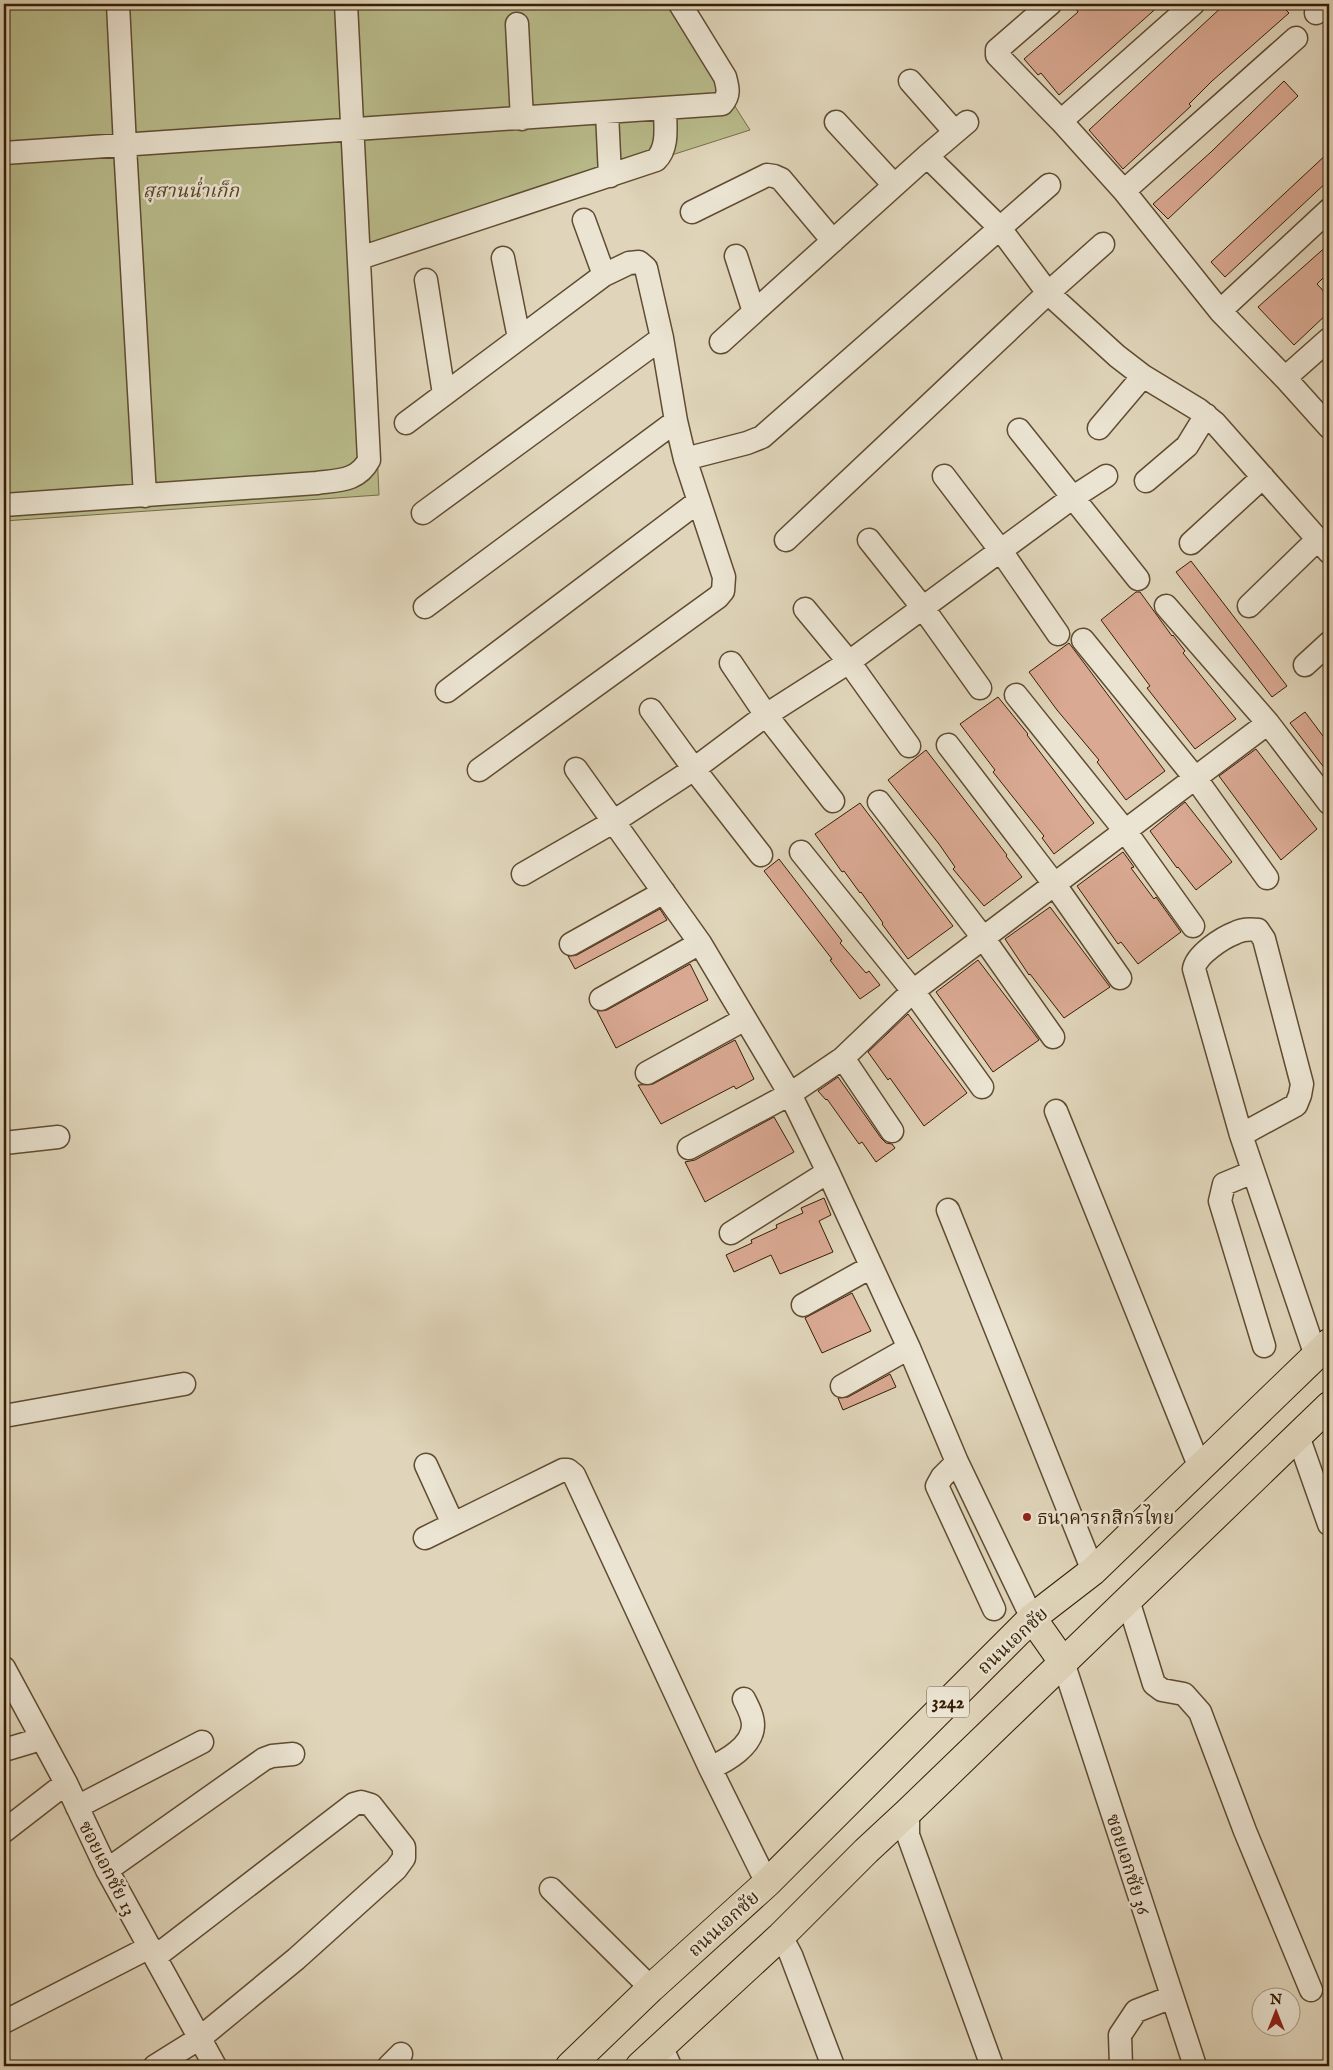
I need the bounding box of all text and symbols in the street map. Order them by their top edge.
park label: สุสานน่ำเก็ก [143,176,240,204]
place label: ธนาคารกสิกรไทย [1037,1504,1174,1531]
marker: ธนาคารกสิกรไทย [1021,1511,1033,1523]
street label: ถนนเอกชัย [973,1603,1054,1680]
road number: 3242 [927,1686,969,1718]
street label: ซอยเอกชัย 36 [1100,1811,1155,1919]
street label: ซอยเอกชัย 13 [72,1817,140,1921]
street label: ถนนเอกชัย [684,1886,765,1963]
north arrow [1250,1988,1300,2038]
text: N [1269,1991,1282,2009]

